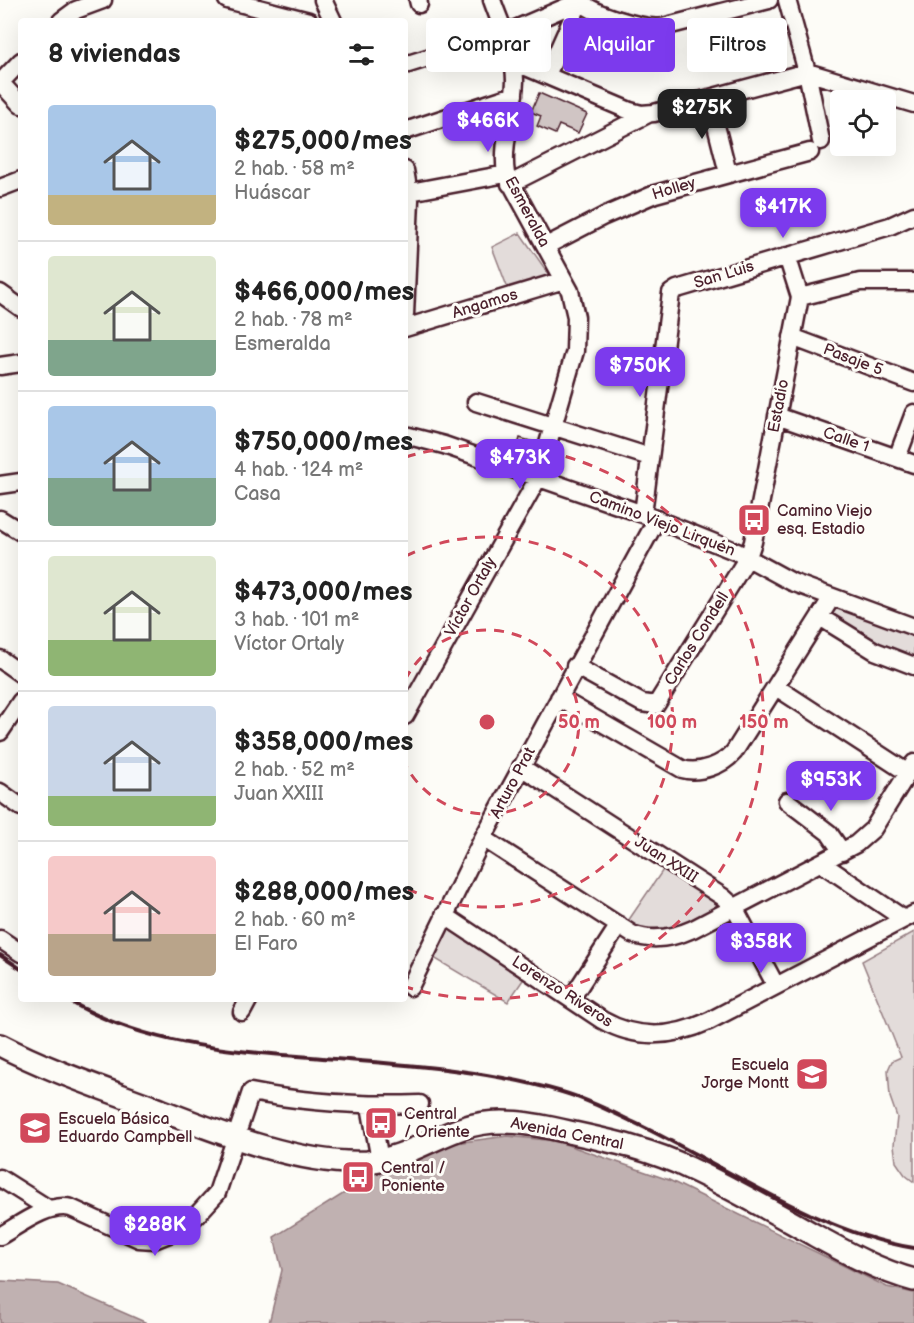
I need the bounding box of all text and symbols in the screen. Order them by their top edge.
chip: Comprar [426,18,551,72]
chip: Alquilar [563,18,675,72]
chip: Filtros [687,18,787,72]
icon: filters [345,38,378,71]
text: 8 viviendas [48,39,180,70]
pin: $275K [660,89,744,140]
map controls [830,90,896,156]
button: locate [830,90,896,156]
text: $275K [672,96,732,120]
pin: $466K [446,102,530,153]
text: $466K [457,109,519,133]
text: $275,000/mes [234,126,412,157]
icon: home [96,129,168,201]
text: 2 hab. · 58 m² [234,157,355,181]
street label: Esmeralda [500,173,554,251]
street label: Holley [650,173,699,205]
text: Huáscar [234,181,310,205]
pin: $417K [741,188,825,239]
text: $417K [754,195,812,219]
street label: San Luis [692,257,756,293]
text: $466,000/mes [234,277,414,308]
icon: home [96,280,168,352]
street label: Angamos [450,285,520,323]
text: 2 hab. · 78 m² [234,308,353,332]
text: Esmeralda [234,332,331,356]
street label: Pasaje 5 [821,340,885,380]
pin: $750K [598,347,682,398]
text: $750K [609,354,671,378]
street label: Estadio [765,378,793,434]
street label: Calle 1 [820,423,872,457]
text: $750,000/mes [234,427,413,458]
icon: home [96,430,168,502]
pin: $473K [478,439,562,490]
text: $473K [489,446,551,470]
text: 4 hab. · 124 m² [234,458,364,482]
text: Casa [234,482,281,506]
street label: Camino Viejo Lirquén [586,487,738,561]
bus stop icon: Camino Viejo esq. Estadio [736,502,772,538]
place label: Camino Viejo esq. Estadio [777,502,872,539]
street label: Víctor Ortaly [441,553,501,640]
text: $473,000/mes [234,577,412,608]
icon: home [96,580,168,652]
street label: Carlos Condell [661,589,733,689]
text: 3 hab. · 101 m² [234,608,359,632]
text: Víctor Ortaly [234,632,344,656]
centre of rings [477,712,497,732]
text: 50 m [558,712,600,733]
text: 100 m [647,712,697,733]
text: 150 m [739,712,789,733]
text: $358,000/mes [234,727,413,758]
icon: home [96,730,168,802]
street label: Arturo Prat [486,744,540,822]
text: 2 hab. · 52 m² [234,758,355,782]
pin: $953K [789,761,873,812]
text: $953K [800,768,862,792]
text: Juan XXIII [234,782,324,806]
street label: Juan XXIII [631,833,701,888]
text: $288,000/mes [234,877,414,908]
icon: home [96,880,168,952]
text: 2 hab. · 60 m² [234,908,356,932]
pin: $358K [719,923,803,974]
text: $358K [730,930,792,954]
text: El Faro [234,932,298,956]
street label: Lorenzo Riveros [508,952,616,1032]
place label: Escuela Jorge Montt [702,1056,789,1093]
school or university icon: Escuela Jorge Montt [794,1056,830,1092]
bus stop icon: Central / Oriente [363,1105,399,1141]
place label: Central / Oriente [404,1105,470,1142]
school or university icon: Escuela Básica Eduardo Campbell [17,1110,53,1146]
place label: Escuela Básica Eduardo Campbell [58,1110,192,1147]
street label: Avenida Central [509,1114,625,1154]
bus stop icon: Central / Poniente [340,1159,376,1195]
place label: Central / Poniente [381,1159,445,1196]
pin: $288K [113,1206,197,1257]
text: $288K [124,1213,186,1237]

